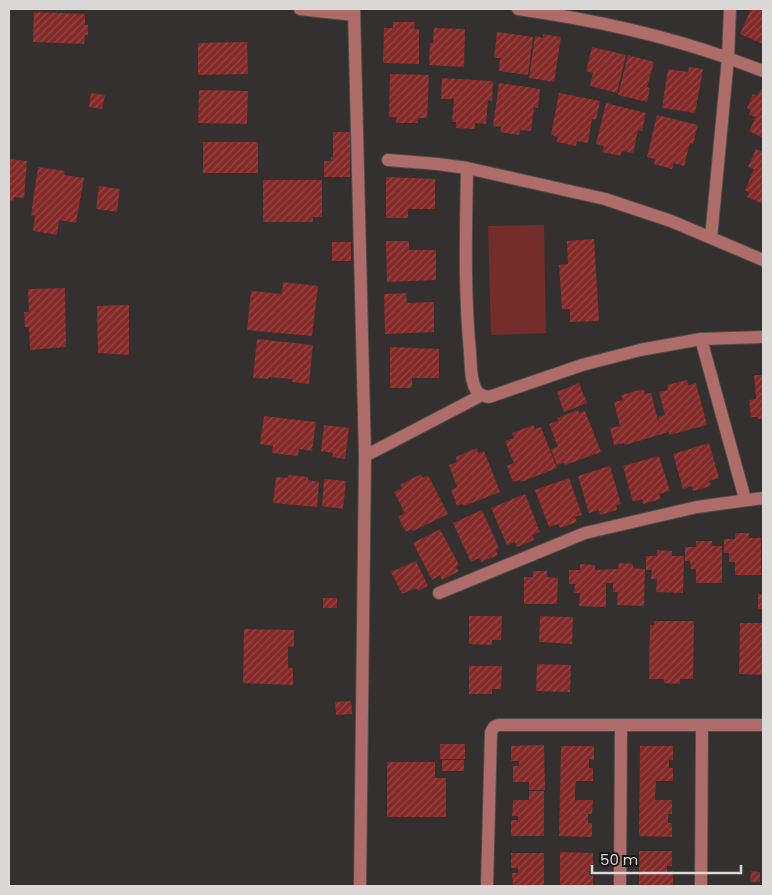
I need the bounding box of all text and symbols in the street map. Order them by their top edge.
scale bar [592,842,741,874]
text: 50 m [600,849,638,870]

